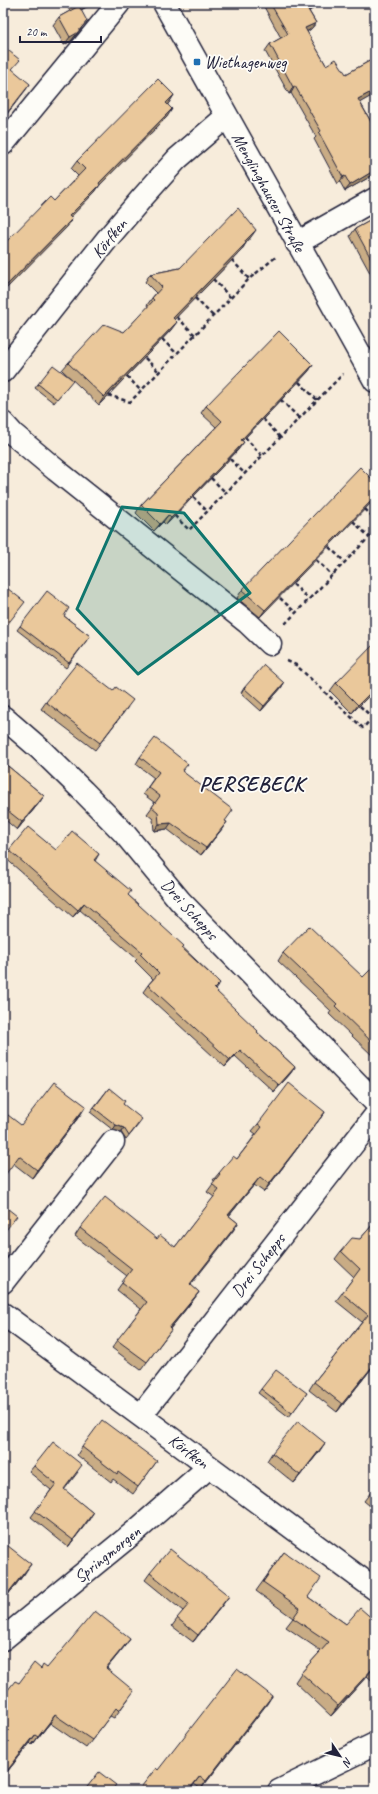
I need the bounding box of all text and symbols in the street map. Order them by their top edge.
scale bar [20,18,101,44]
text: 20 m [26,24,48,40]
place label: Wiethagenweg [205,52,287,73]
marker: Wiethagenweg [192,57,202,67]
street label: Menglinghauser Straße [227,129,311,257]
street label: Körfken [87,213,133,262]
district label: PERSEBECK [199,771,308,797]
street label: Drei Schepps [157,874,224,946]
street label: Drei Schepps [227,1228,291,1301]
street label: Körfken [164,1429,214,1474]
street label: Springmorgen [70,1521,145,1588]
north arrow [320,1736,360,1776]
text: N [339,1755,356,1770]

